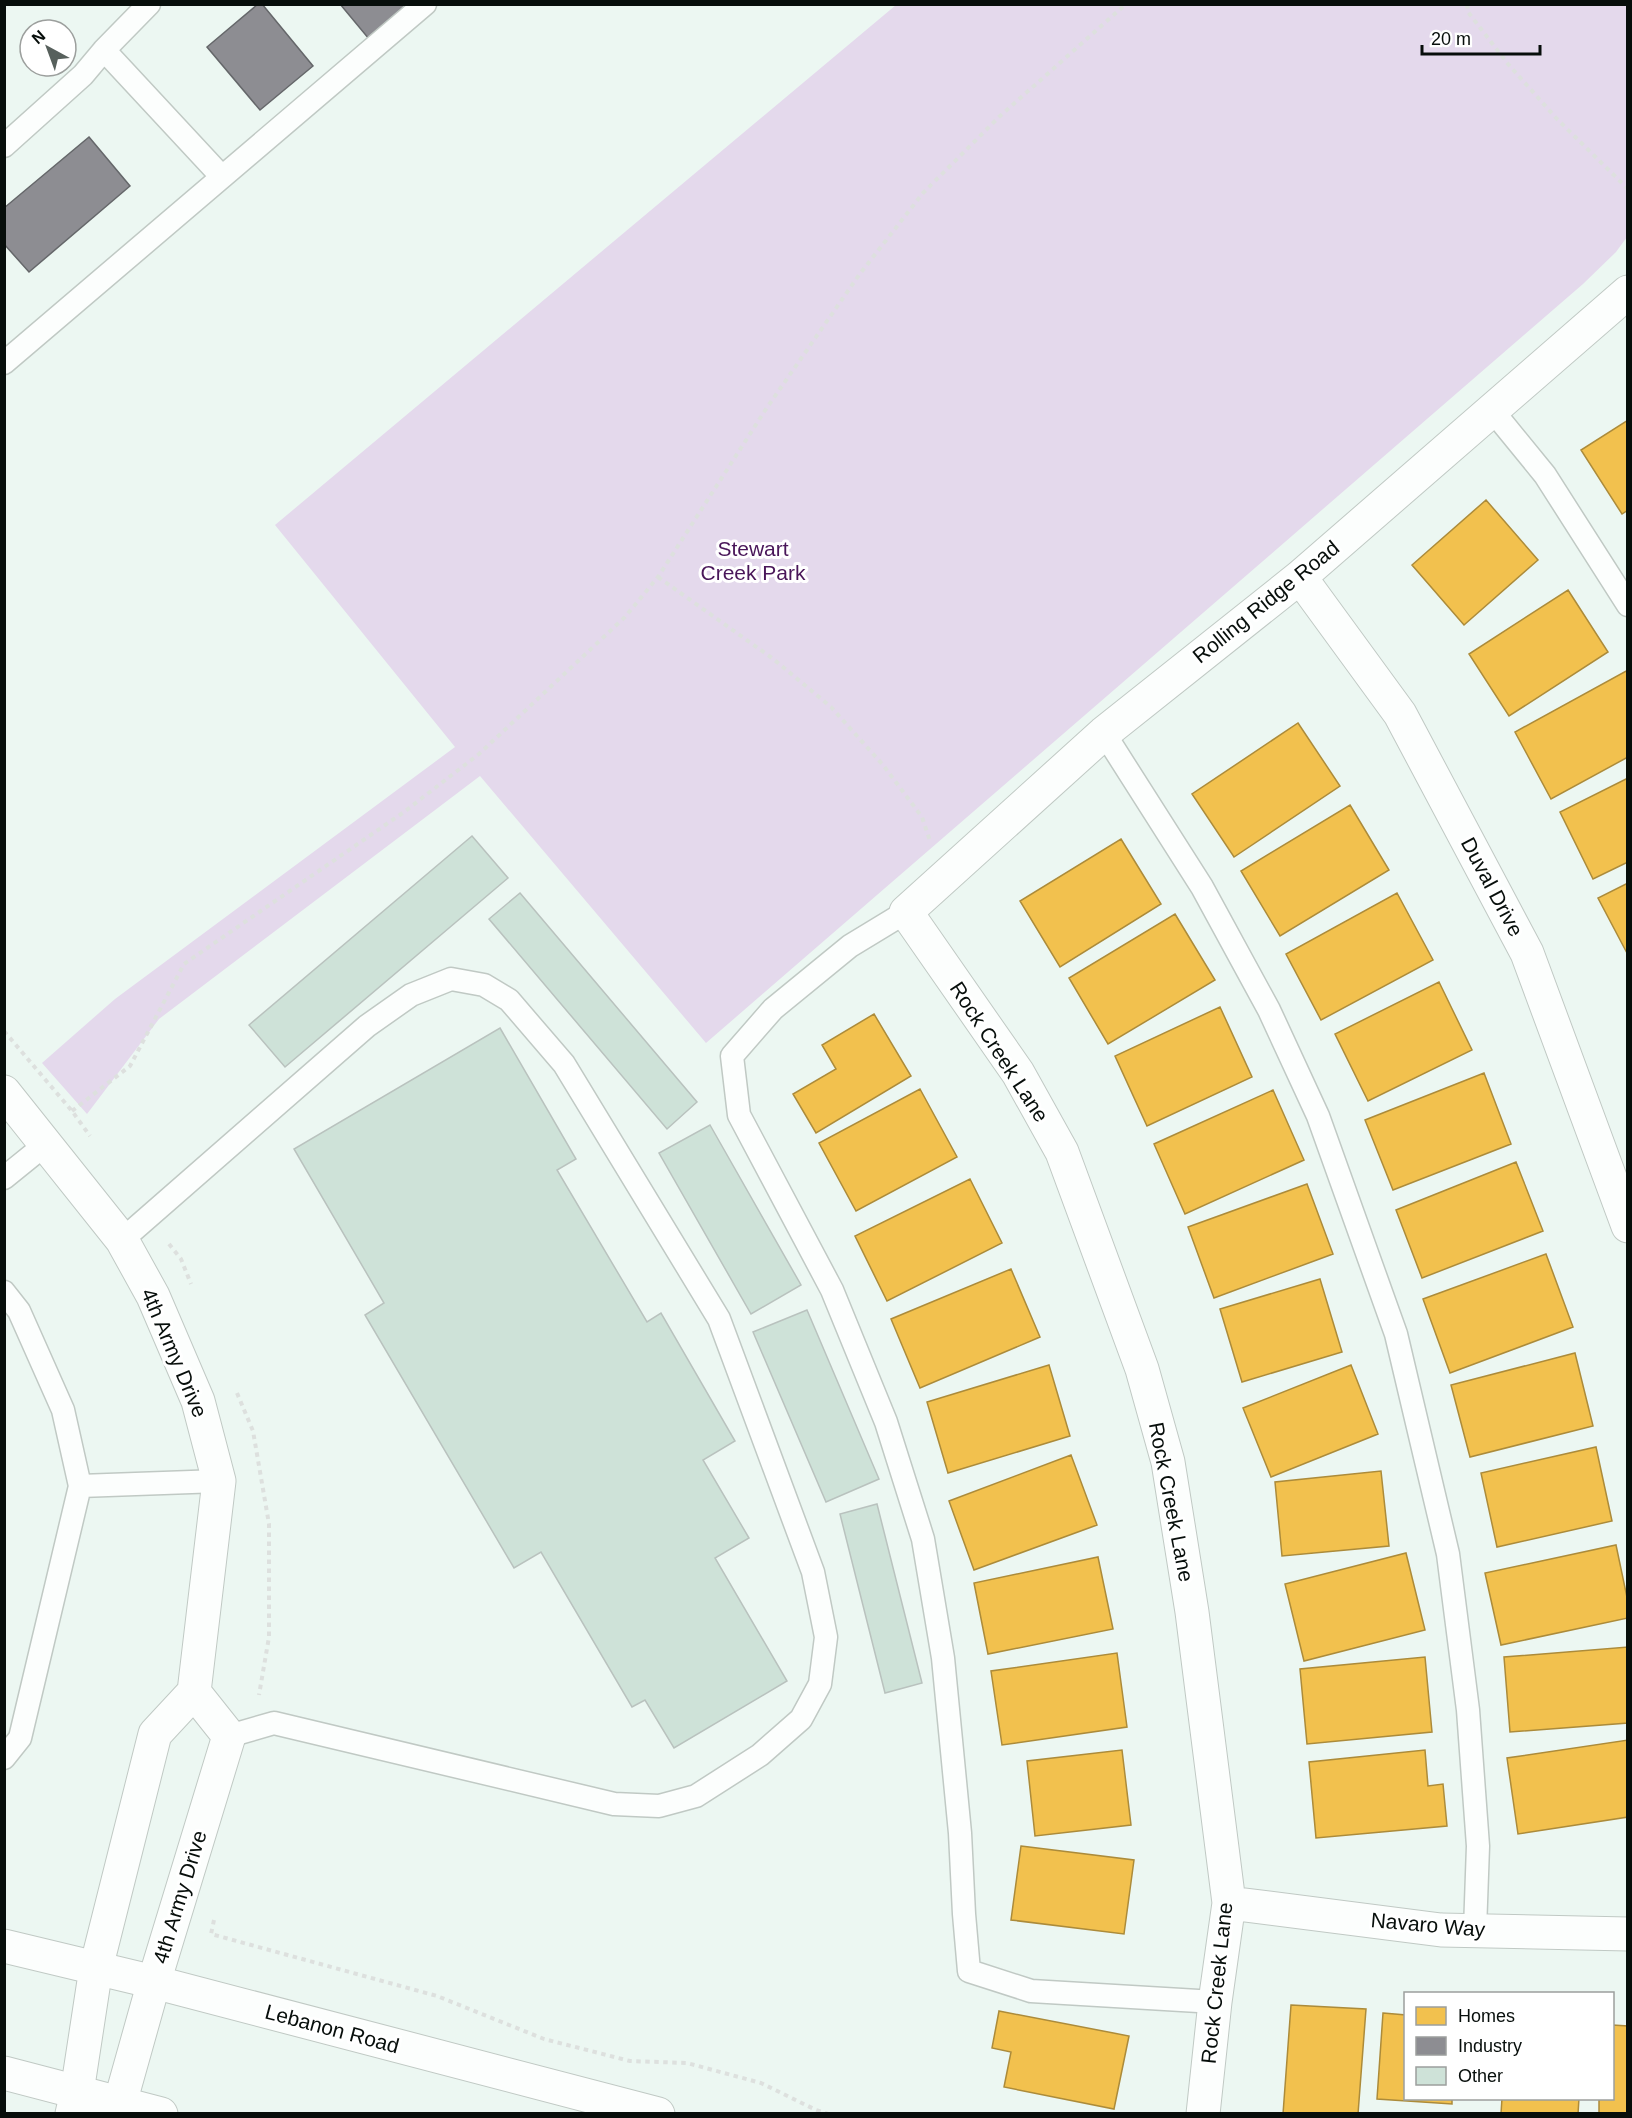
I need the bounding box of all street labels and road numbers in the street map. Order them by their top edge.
street label: Rolling Ridge Road [1188,536,1343,667]
street label: Duval Drive [1457,833,1528,940]
street label: Rock Creek Lane [946,977,1053,1126]
street label: 4th Army Drive [137,1285,212,1421]
street label: Rock Creek Lane [1145,1420,1198,1584]
street label: 4th Army Drive [148,1828,211,1966]
street label: Rock Creek Lane [1197,1901,1236,2065]
street label: Navaro Way [1370,1908,1487,1941]
street label: Lebanon Road [263,2000,402,2057]

